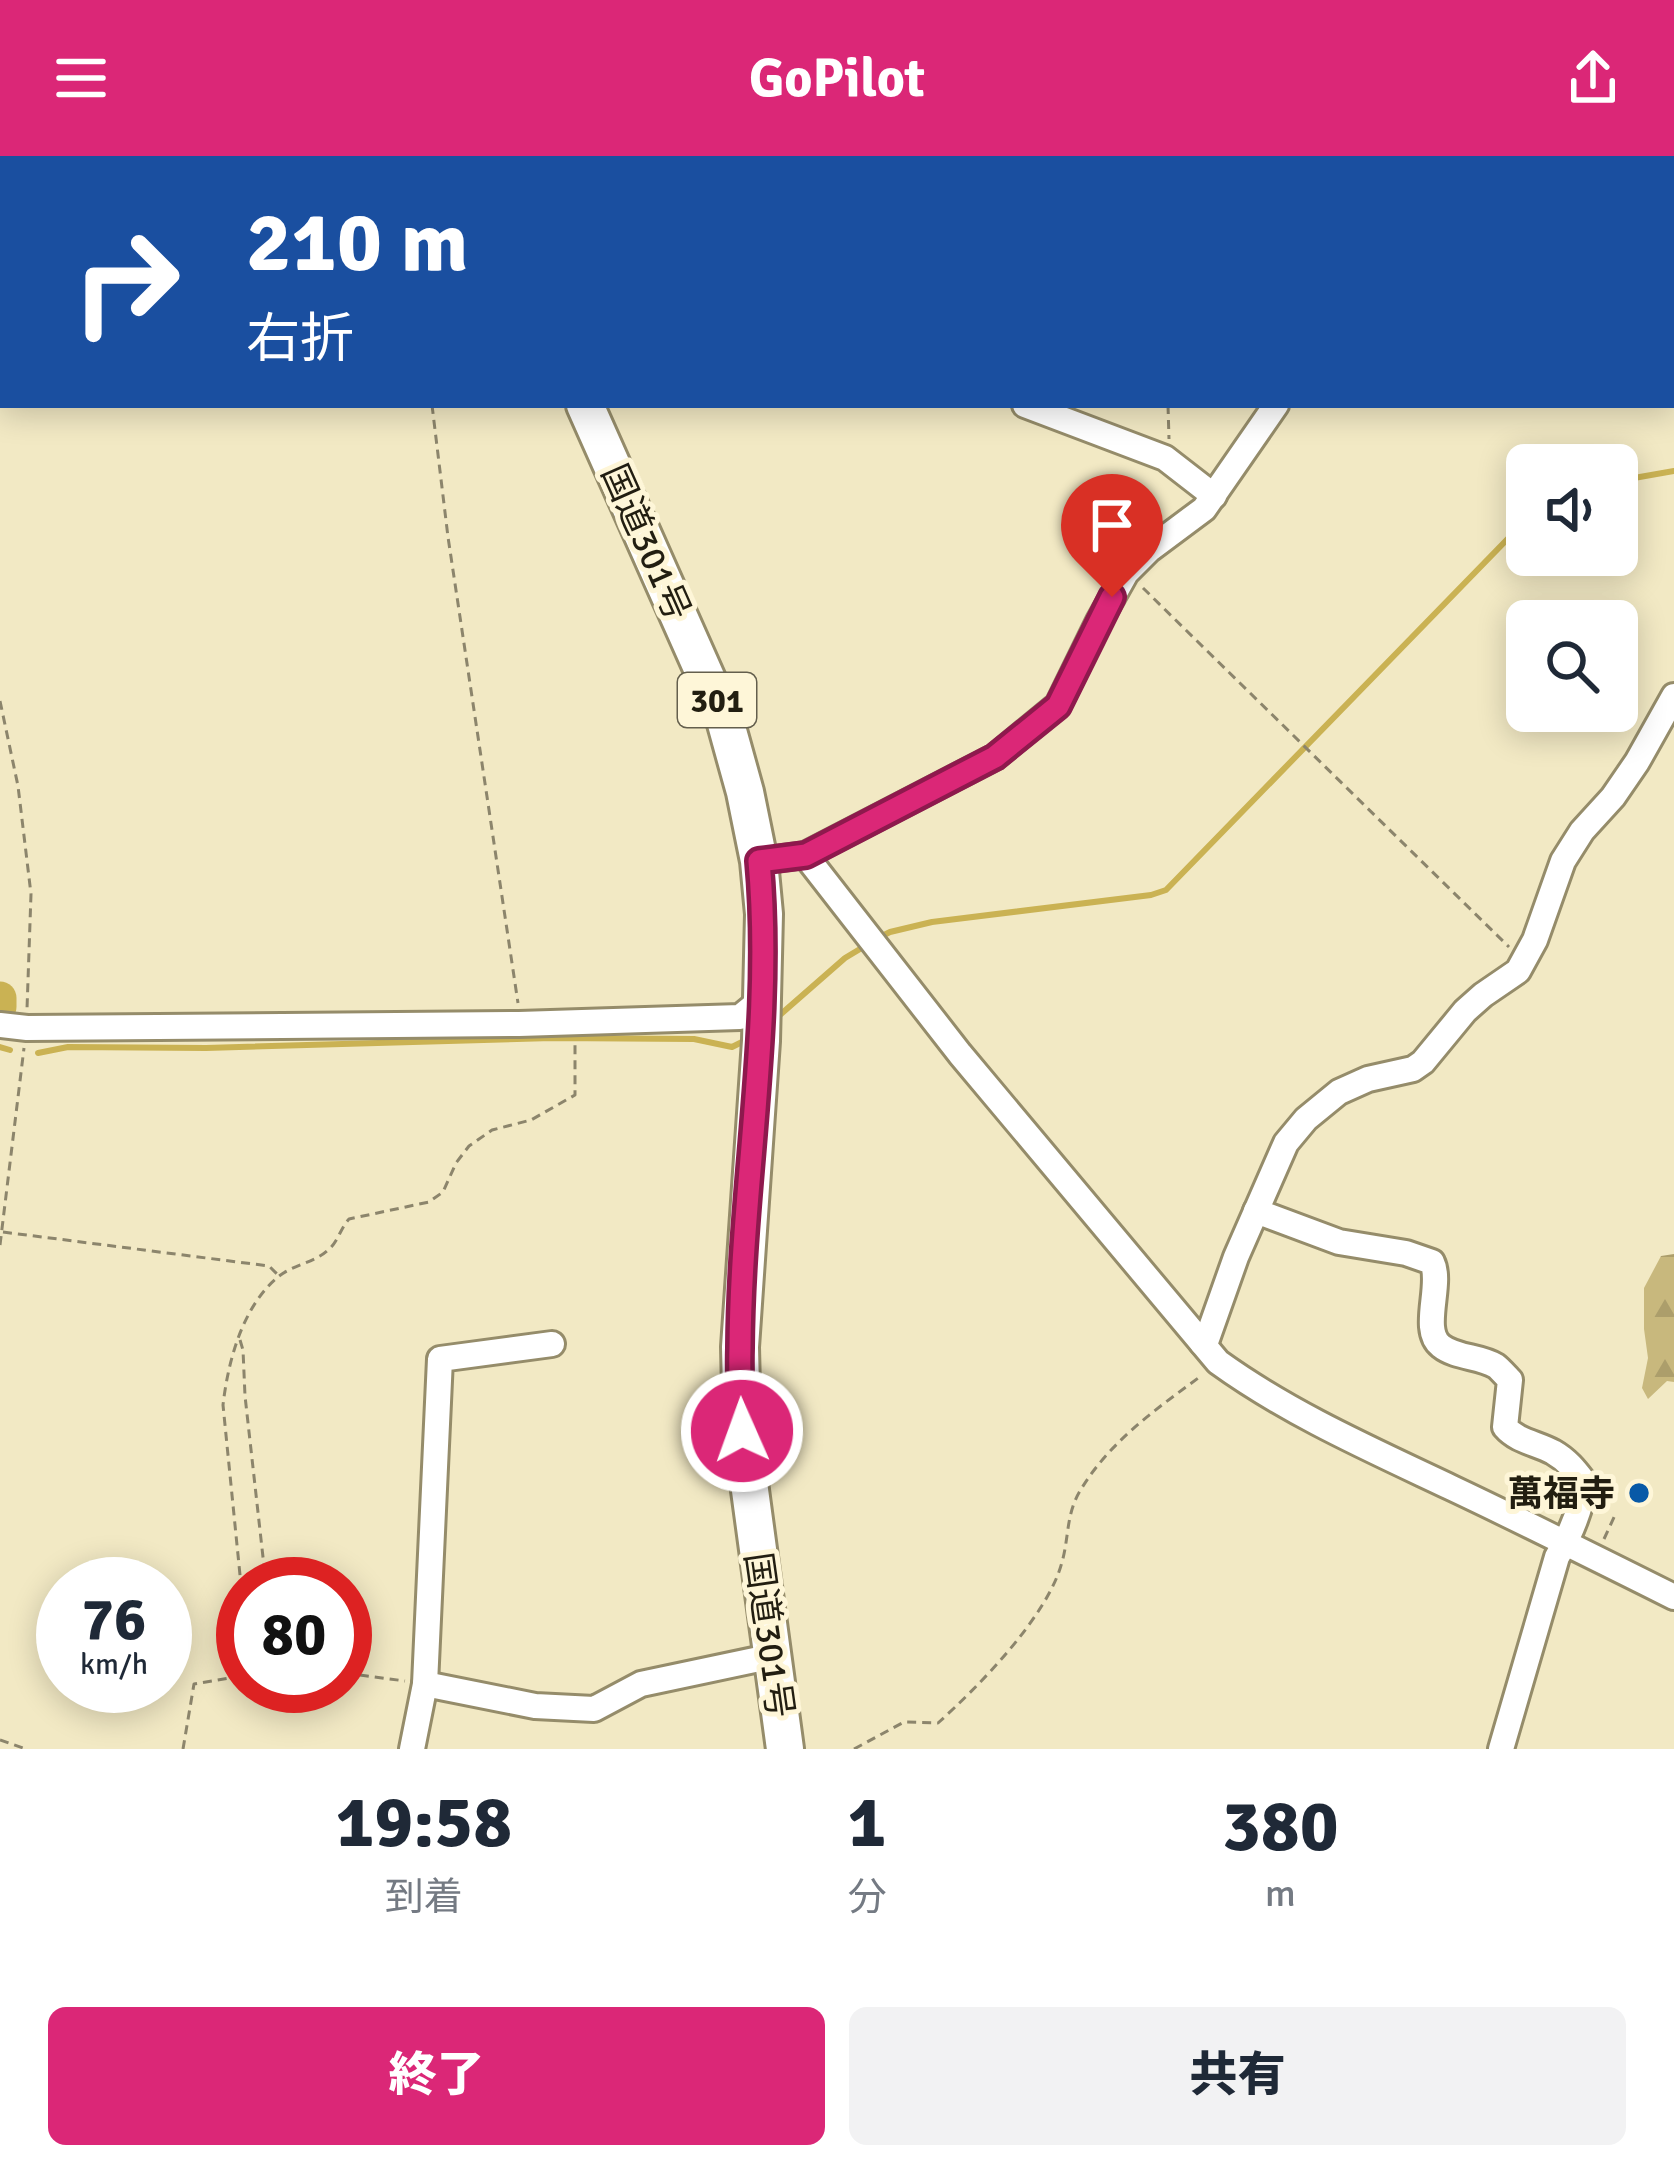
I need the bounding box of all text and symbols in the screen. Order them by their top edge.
icon: menu [48,45,114,111]
text: GoPilot [749,45,925,112]
icon: share [1560,45,1626,111]
text: 210 m [246,191,468,295]
icon: right [48,204,204,360]
text: 右折 [246,306,354,373]
map controls [1506,444,1638,732]
button: sound [1506,444,1638,576]
street label: 国道301号 [591,457,700,628]
pin [1061,474,1163,597]
icon: arrive [1079,492,1145,558]
button: search [1506,600,1638,732]
road number: 301 [678,673,756,727]
position arrow [679,1368,805,1494]
place label: 萬福寺 [1507,1472,1615,1517]
marker: 萬福寺 [1626,1480,1652,1506]
street label: 国道301号 [735,1550,802,1721]
speed limit sign: 80 [216,1557,372,1713]
text: 76 [82,1583,146,1657]
text: km/h [80,1646,148,1683]
text: 19:58 [335,1778,512,1867]
text: 1 [848,1778,886,1867]
text: 380 [1222,1782,1339,1871]
text: m [1265,1869,1296,1917]
text: 到着 [385,1873,463,1921]
text: 分 [848,1873,887,1921]
button: 終了 [48,2007,825,2145]
button: 共有 [849,2007,1626,2145]

